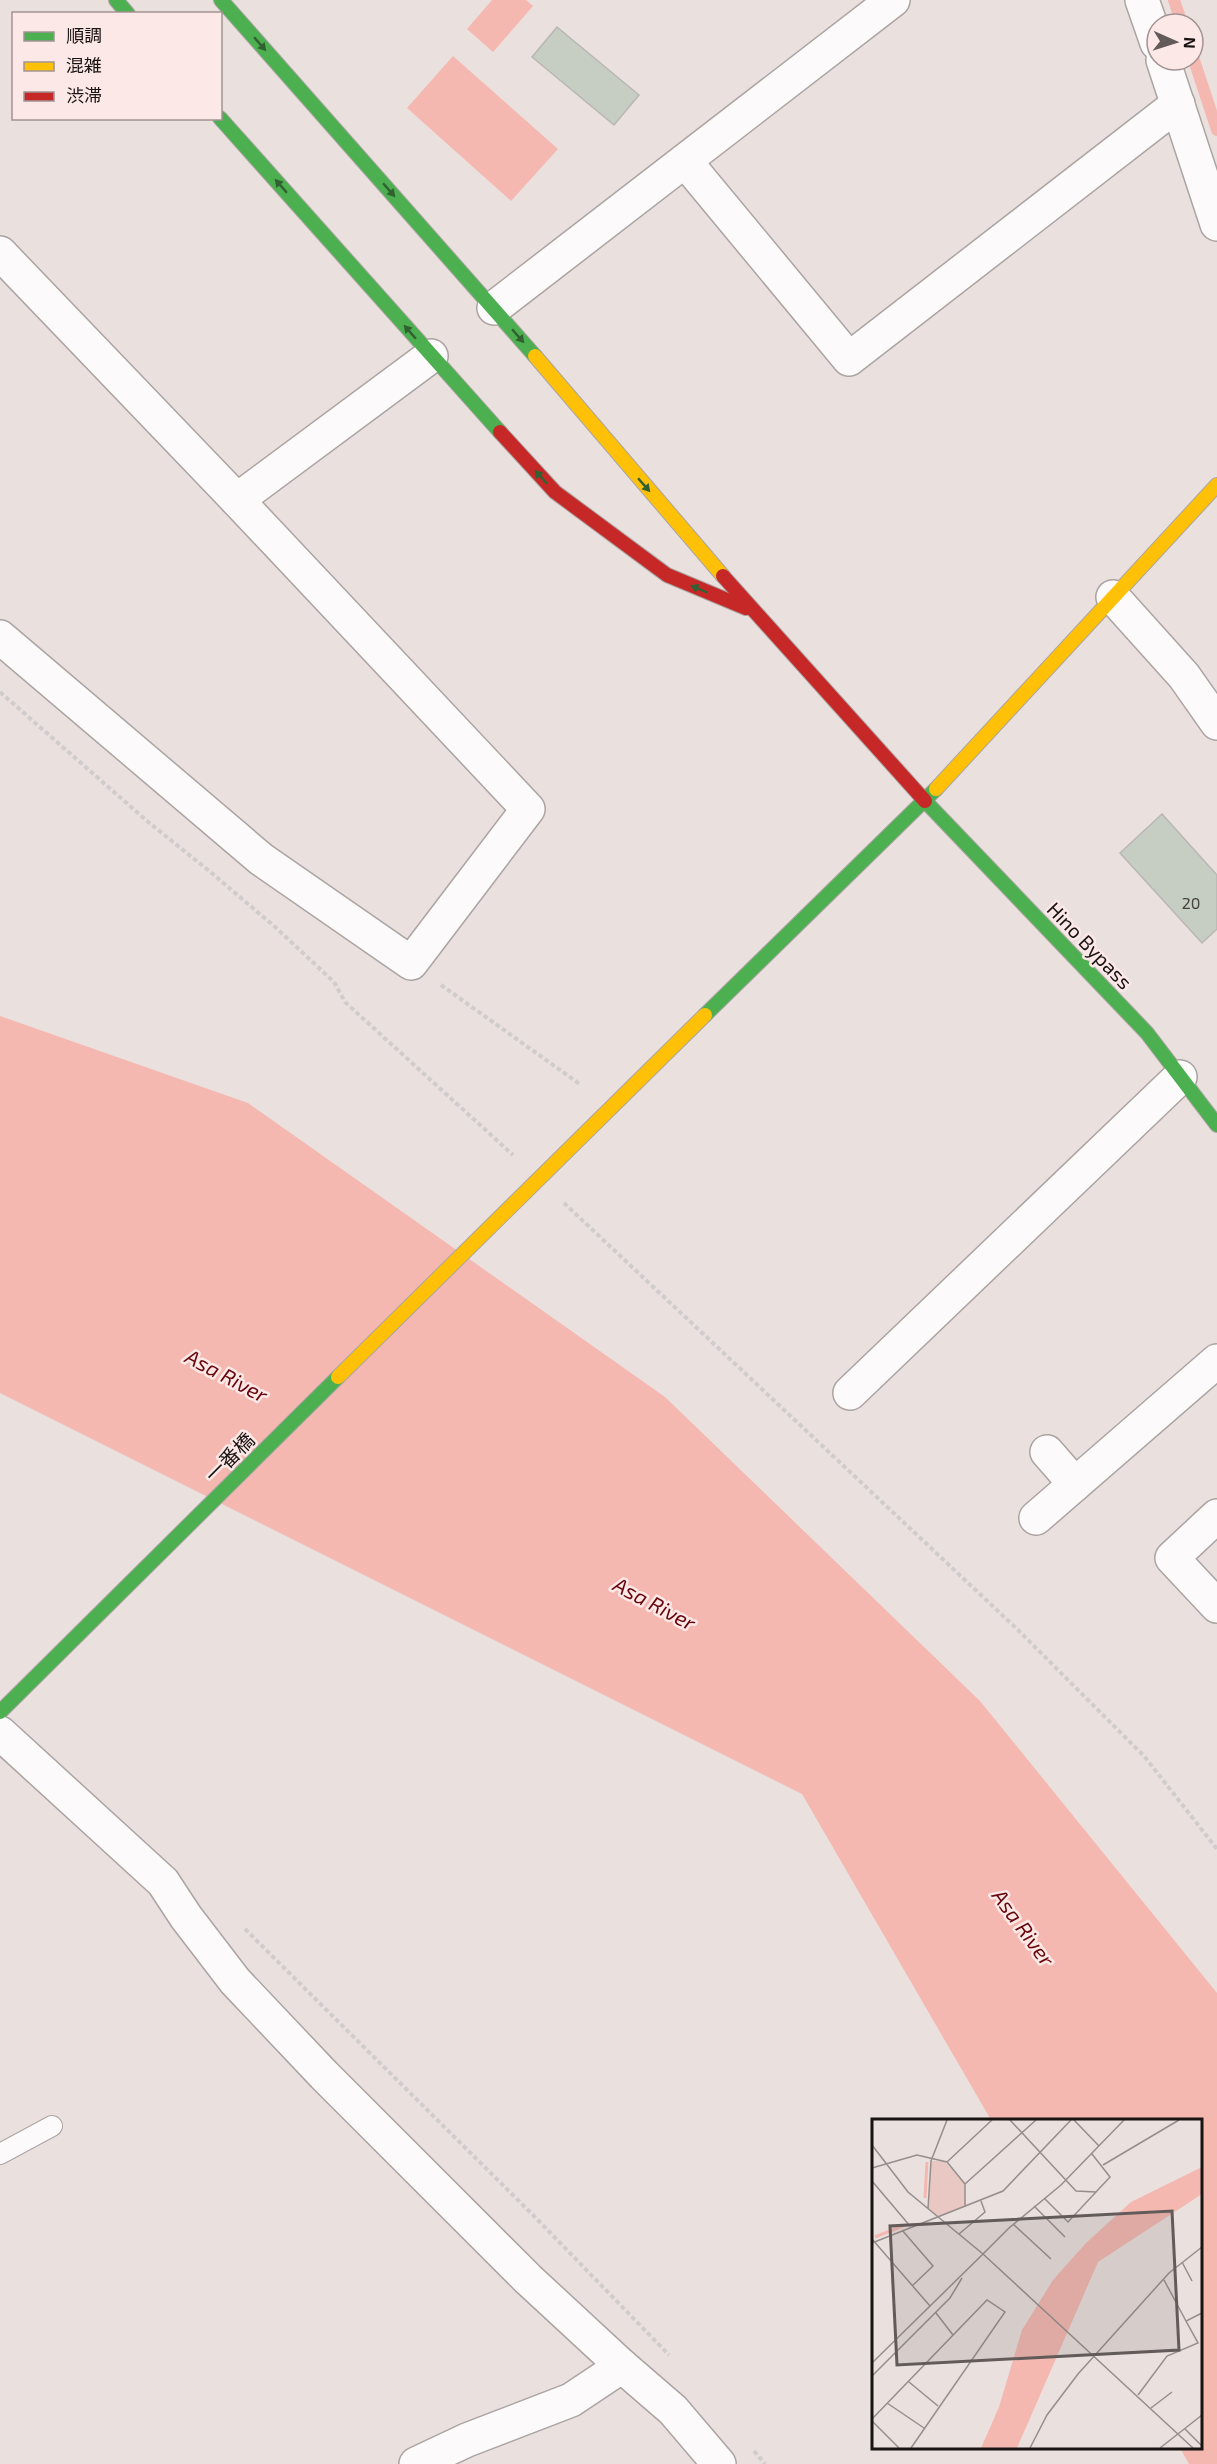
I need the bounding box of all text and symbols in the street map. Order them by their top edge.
legend [12,12,222,120]
north arrow [1145,12,1205,72]
text: 順調 [66,24,102,46]
one-way arrow [253,36,266,51]
text: N [1181,37,1200,49]
text: 混雑 [66,54,102,76]
text: 渋滞 [66,84,102,106]
one-way arrow [275,179,288,194]
one-way arrow [382,182,395,197]
one-way arrow [403,325,417,340]
one-way arrow [511,328,524,344]
one-way arrow [535,470,548,485]
one-way arrow [638,477,651,493]
one-way arrow [690,584,708,593]
house number: 20 [1182,893,1200,912]
street label: Hino Bypass [1043,897,1137,993]
water label: Asa River [181,1343,273,1407]
street label: 一番橋 [199,1427,259,1487]
water label: Asa River [609,1571,701,1635]
water label: Asa River [987,1883,1061,1971]
inset map [872,2119,1202,2449]

